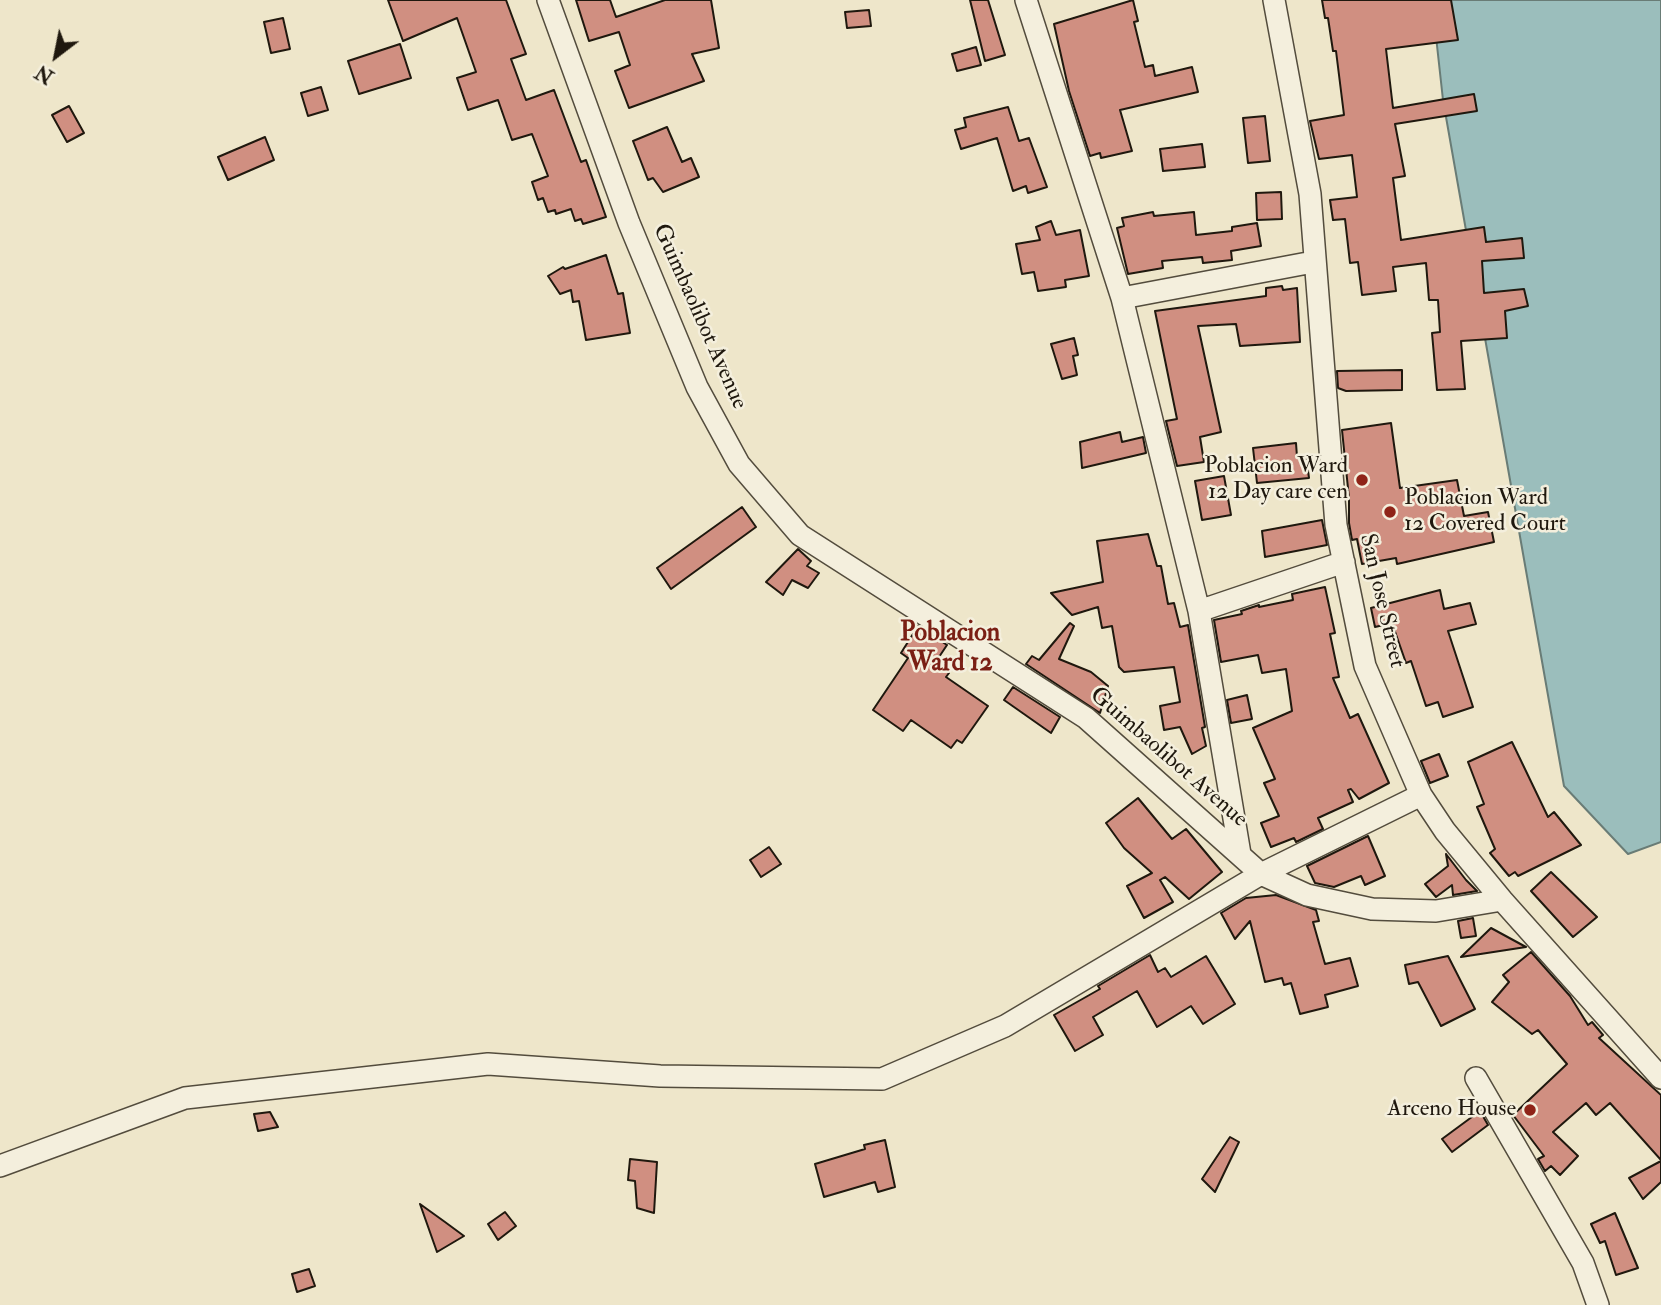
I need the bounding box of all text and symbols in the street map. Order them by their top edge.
north arrow [21,21,91,91]
text: N [31,59,58,88]
street label: Guimbaolibot Avenue [646,220,752,414]
place label: Poblacion Ward 12 Day care cen [1204,453,1348,507]
marker: Poblacion Ward 12 Day care cen [1354,472,1370,488]
place label: Poblacion Ward 12 Covered Court [1404,485,1566,539]
marker: Poblacion Ward 12 Covered Court [1382,504,1398,520]
street label: San Jose Street [1352,531,1410,671]
district label: Poblacion Ward 12 [900,618,1000,680]
street label: Guimbaolibot Avenue [1083,682,1253,834]
place label: Arceno House [1387,1096,1516,1124]
marker: Arceno House [1522,1102,1538,1118]

